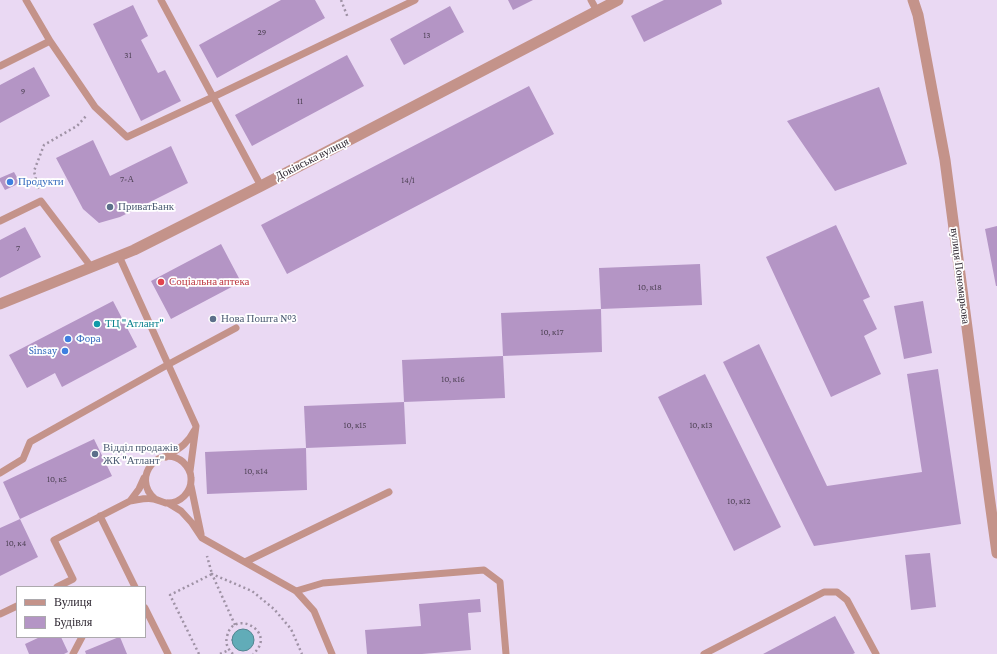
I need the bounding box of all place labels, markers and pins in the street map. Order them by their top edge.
place label: Продукти [18,175,64,189]
marker: Продукти [5,177,15,187]
place label: ПриватБанк [118,200,174,214]
marker: ПриватБанк [105,202,115,212]
place label: Соціальна аптека [169,275,249,289]
marker: Соціальна аптека [156,277,166,287]
place label: Нова Пошта №3 [221,312,297,326]
marker: Нова Пошта №3 [208,314,218,324]
place label: ТЦ "Атлант" [105,317,164,331]
marker: ТЦ "Атлант" [92,319,102,329]
place label: Фора [76,332,101,346]
marker: Фора [63,334,73,344]
place label: Sinsay [29,344,57,358]
marker: Sinsay [60,346,70,356]
place label: Відділ продажів ЖК "Атлант" [103,441,178,467]
marker: Відділ продажів ЖК "Атлант" [90,449,100,459]

